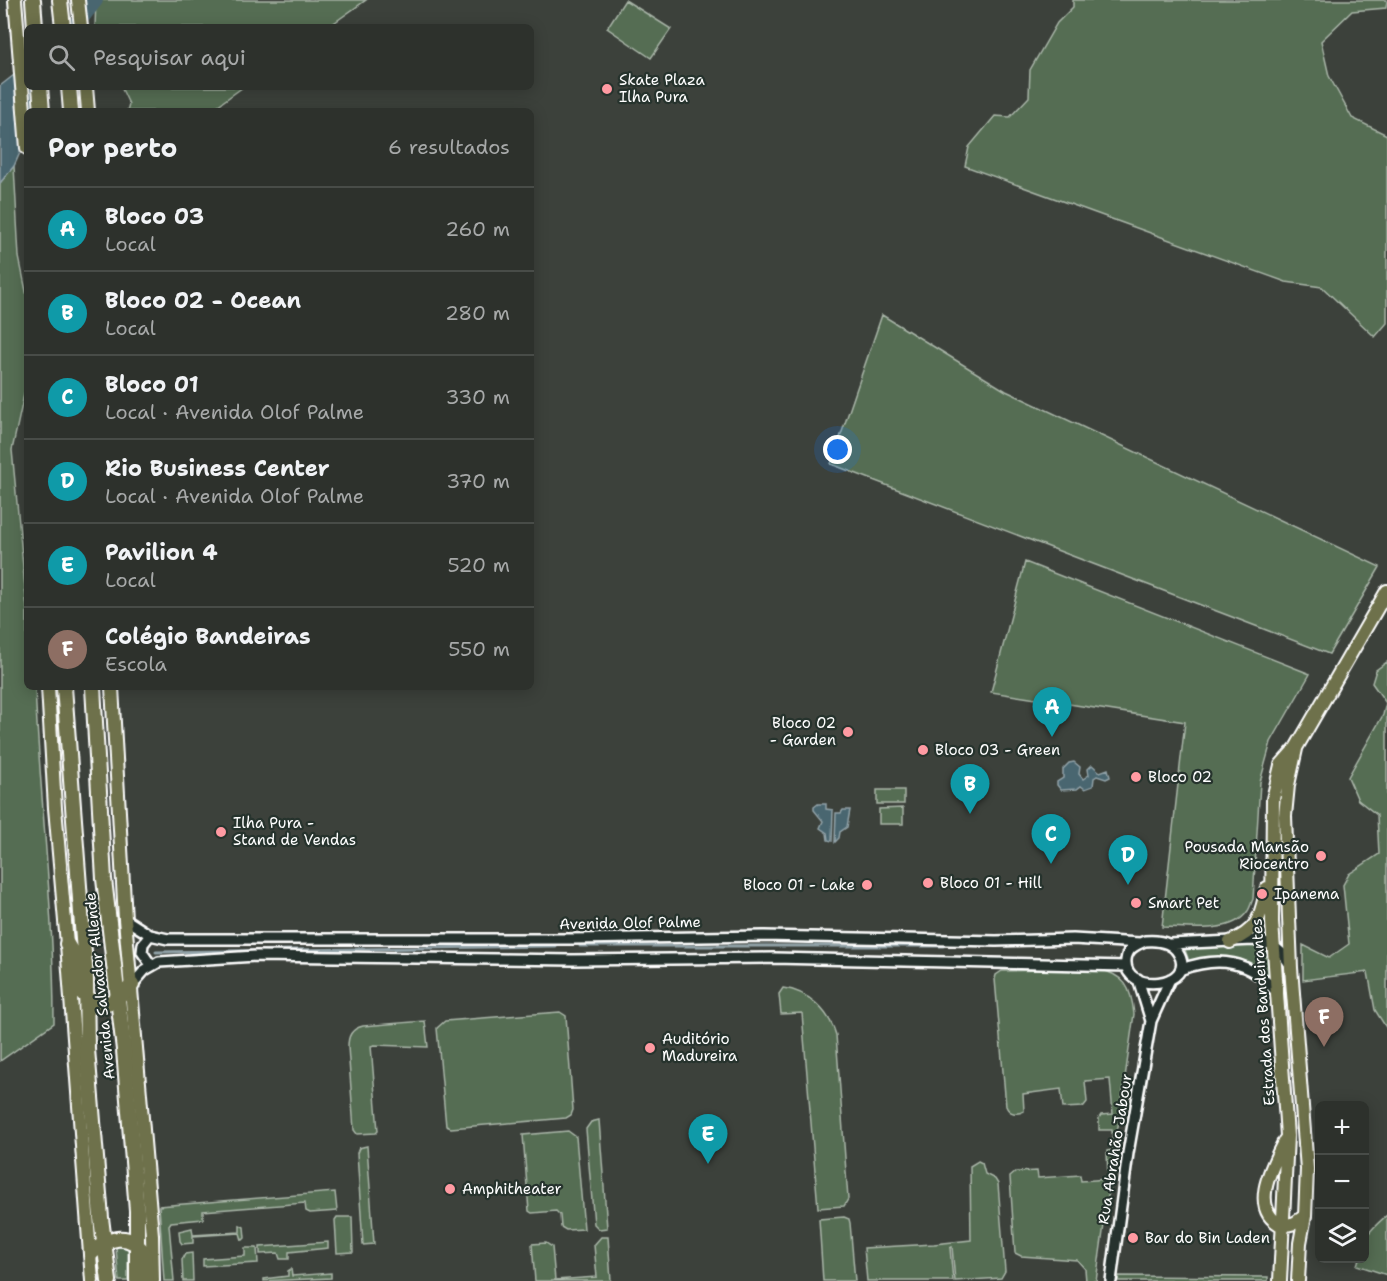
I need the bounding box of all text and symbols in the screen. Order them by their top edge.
search box [24,24,534,90]
icon: search [45,41,78,74]
text: Pesquisar aqui [93,43,246,72]
place label: Skate Plaza Ilha Pura [619,70,705,107]
marker: Skate Plaza Ilha Pura [600,82,614,96]
text: Por perto [48,130,177,165]
text: 6 resultados [388,134,510,160]
text: Bloco 03 [105,202,204,231]
text: A [60,216,75,242]
text: 260 m [445,216,510,242]
text: Local [105,231,156,257]
text: Bloco 02 - Ocean [105,286,301,315]
text: B [61,300,74,326]
text: 280 m [445,300,510,326]
text: Local [105,315,156,341]
text: Bloco 01 [105,370,199,399]
text: C [61,384,74,410]
text: 330 m [446,384,510,410]
text: Local · Avenida Olof Palme [105,399,364,425]
your location [823,435,852,464]
text: Rio Business Center [105,454,329,483]
text: D [60,468,75,494]
text: 370 m [446,468,510,494]
text: Local · Avenida Olof Palme [105,483,364,509]
text: Pavilion 4 [105,538,218,567]
text: E [61,552,74,578]
text: 520 m [447,552,510,578]
text: Local [105,567,156,593]
text: Colégio Bandeiras [105,622,311,651]
text: F [62,636,73,662]
text: 550 m [448,636,510,662]
text: Escola [105,651,167,677]
pin: A [1032,688,1072,737]
place label: Bloco 02 - Garden [770,713,836,750]
marker: Bloco 02 - Garden [841,725,855,739]
place label: Bloco 03 - Green [935,740,1060,760]
marker: Bloco 03 - Green [916,743,930,757]
pin: B [950,764,990,814]
place label: Bloco 02 [1148,767,1212,787]
marker: Bloco 02 [1129,770,1143,784]
place label: Ilha Pura - Stand de Vendas [233,813,356,850]
pin: C [1032,814,1070,864]
marker: Ilha Pura - Stand de Vendas [214,825,228,839]
pin: D [1108,836,1148,885]
place label: Pousada Mansão Riocentro [1185,837,1309,874]
marker: Pousada Mansão Riocentro [1314,849,1328,863]
place label: Bloco 01 - Hill [940,873,1042,893]
place label: Bloco 01 - Lake [743,875,855,895]
marker: Bloco 01 - Hill [921,876,935,890]
marker: Bloco 01 - Lake [860,878,874,892]
place label: Ipanema [1274,884,1340,904]
marker: Ipanema [1255,887,1269,901]
street label: Avenida Salvador Allende [80,891,120,1081]
place label: Smart Pet [1148,893,1219,913]
marker: Smart Pet [1129,896,1143,910]
street label: Avenida Olof Palme [559,912,701,934]
street label: Estrada dos Bandeirantes [1246,918,1280,1106]
pin: F [1304,998,1344,1047]
place label: Auditório Madureira [662,1029,738,1066]
marker: Auditório Madureira [643,1041,657,1055]
street label: Rua Abrahão Jabour [1093,1072,1137,1226]
map controls [1315,1101,1369,1263]
button: + [1315,1101,1369,1155]
pin: E [688,1114,728,1164]
button: − [1315,1155,1369,1209]
place label: Amphitheater [462,1179,562,1199]
marker: Amphitheater [443,1182,457,1196]
button: layers [1315,1209,1369,1263]
place label: Bar do Bin Laden [1145,1228,1270,1248]
marker: Bar do Bin Laden [1126,1231,1140,1245]

